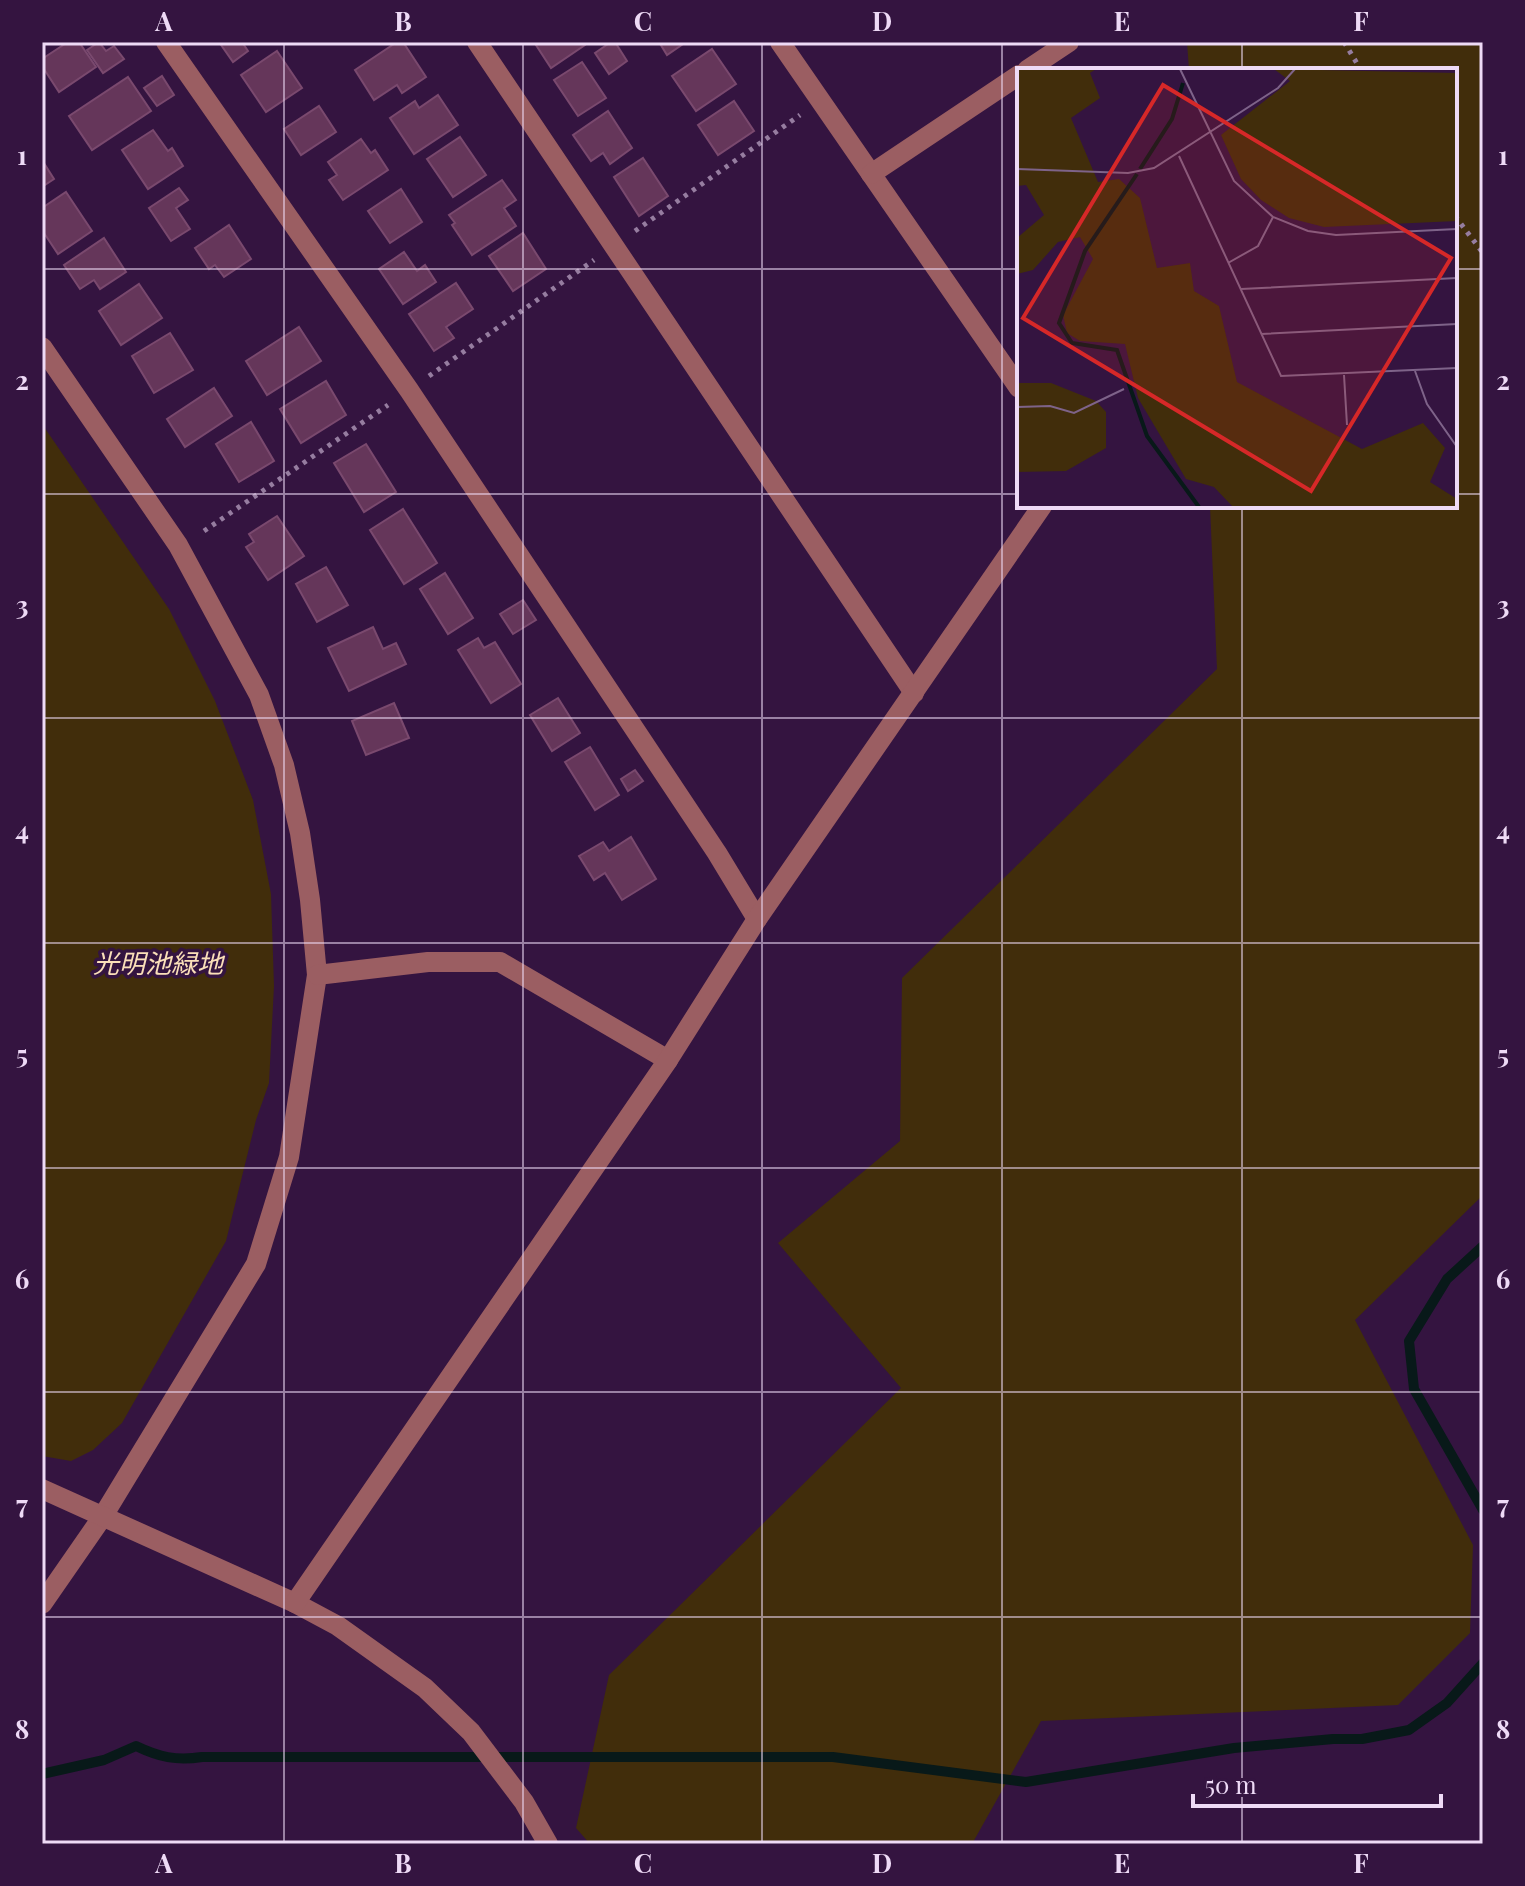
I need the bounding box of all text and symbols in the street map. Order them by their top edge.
text: A [154,3,173,38]
text: B [394,3,412,38]
text: C [634,3,652,38]
text: D [872,3,892,38]
text: E [1114,3,1130,38]
text: F [1353,3,1369,38]
inset map [1017,68,1457,508]
text: 1 [17,137,27,172]
text: 1 [1498,137,1508,172]
text: 2 [15,362,29,397]
text: 2 [1496,362,1510,397]
text: 3 [16,587,28,622]
text: 3 [1497,587,1509,622]
text: 4 [15,812,29,847]
text: 4 [1496,812,1510,847]
park label: 光明池緑地 [93,945,226,980]
text: 5 [16,1036,28,1071]
text: 5 [1497,1036,1509,1071]
text: 6 [15,1261,29,1296]
text: 6 [1496,1261,1510,1296]
text: 7 [16,1486,28,1521]
text: 7 [1497,1486,1509,1521]
text: 8 [15,1711,29,1746]
text: 8 [1496,1711,1510,1746]
scale bar [1193,1758,1441,1808]
text: 50 m [1205,1768,1257,1800]
text: A [154,1845,173,1880]
text: B [394,1845,412,1880]
text: C [634,1845,652,1880]
text: D [872,1845,892,1880]
text: E [1114,1845,1130,1880]
text: F [1353,1845,1369,1880]

